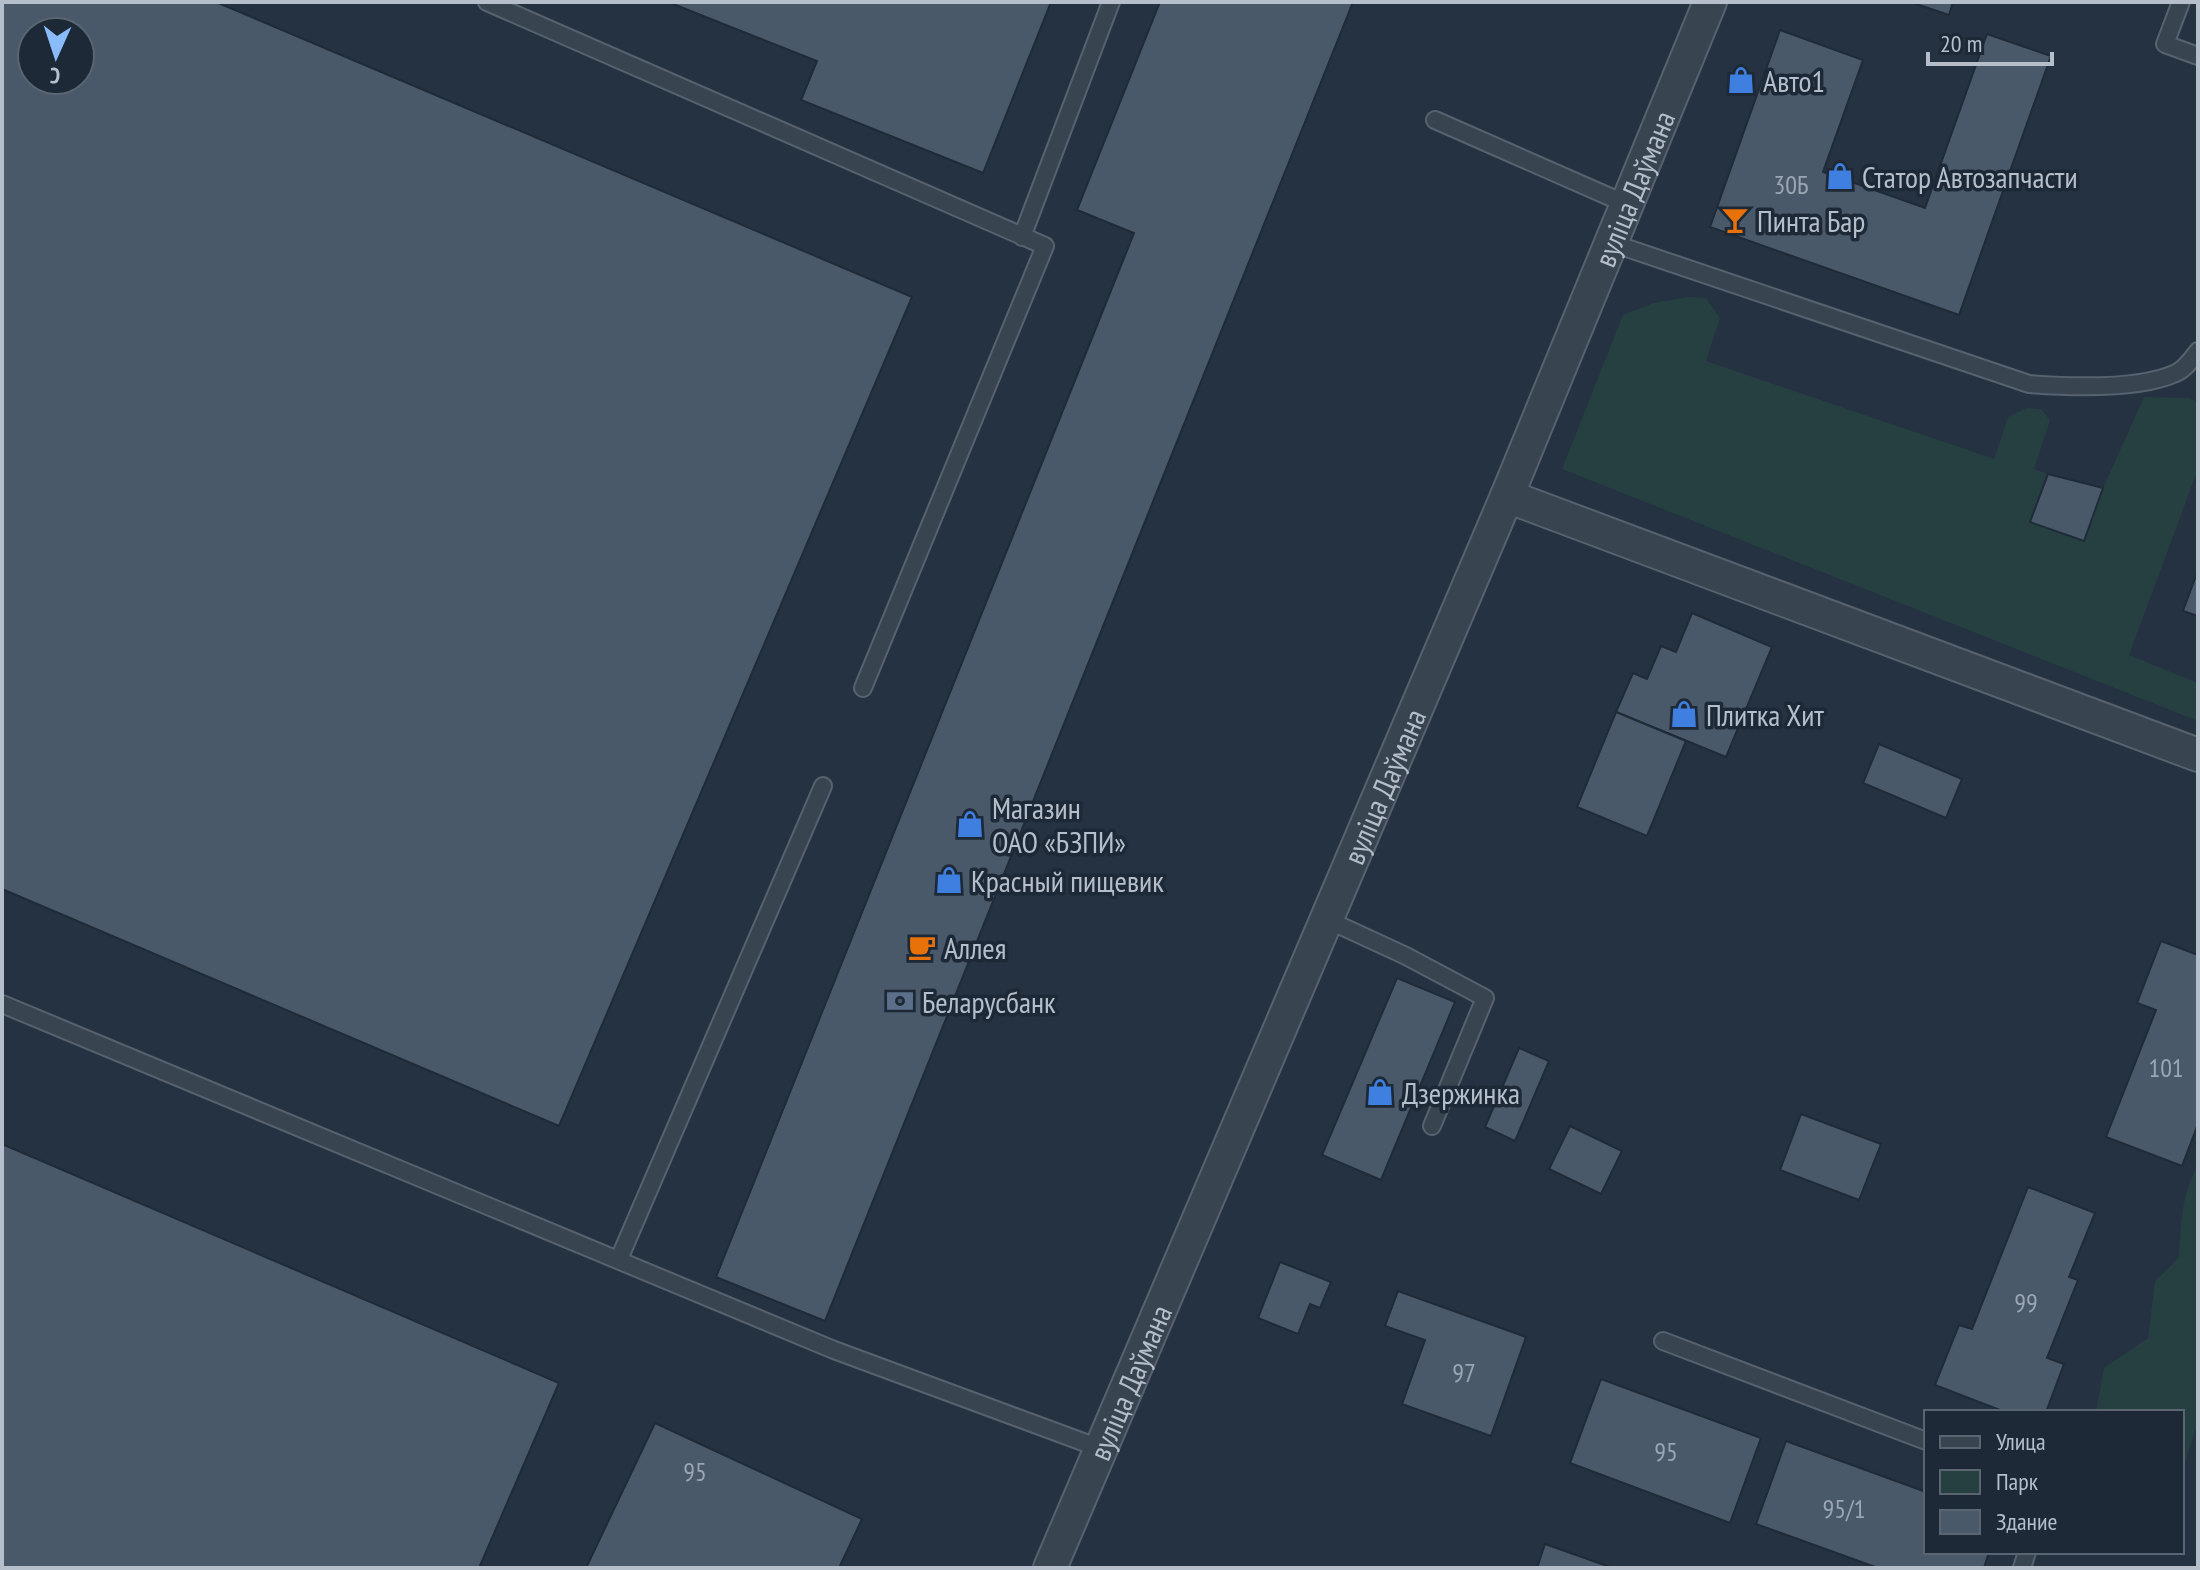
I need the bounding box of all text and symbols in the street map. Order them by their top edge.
north arrow [16,16,96,96]
scale bar [1928,16,2052,66]
text: 20 m [1940,28,1982,59]
place label: Авто1 [1763,61,1825,100]
text: С [49,62,61,90]
shop icon: Авто1 [1726,65,1756,95]
street label: вуліца Даўмана [1584,105,1683,272]
place label: Статор Автозапчасти [1862,157,2078,196]
shop icon: Статор Автозапчасти [1825,161,1855,191]
house number: 30Б [1774,168,1808,201]
place label: Пинта Бар [1757,201,1865,240]
bar icon: Пинта Бар [1720,205,1750,235]
place label: Плитка Хит [1706,695,1824,734]
shop icon: Плитка Хит [1669,699,1699,729]
street label: вуліца Даўмана [1333,703,1434,870]
place label: Магазин ОАО «БЗПИ» [992,788,1126,861]
shop icon: Магазин ОАО «БЗПИ» [955,809,985,839]
place label: Красный пищевик [971,861,1164,900]
shop icon: Красный пищевик [934,865,964,895]
place label: Аллея [944,928,1006,967]
cafe icon: Аллея [907,932,937,962]
place label: Беларусбанк [922,982,1056,1021]
bank icon: Беларусбанк [885,986,915,1016]
house number: 101 [2148,1051,2184,1084]
place label: Дзержинка [1402,1073,1520,1112]
shop icon: Дзержинка [1365,1077,1395,1107]
house number: 99 [2014,1286,2038,1319]
street label: вуліца Даўмана [1079,1299,1180,1466]
house number: 97 [1452,1356,1476,1389]
legend [1924,1410,2184,1554]
text: Улица [1996,1426,2046,1457]
house number: 95 [1654,1435,1678,1468]
house number: 95 [683,1455,707,1488]
text: Парк [1996,1466,2039,1497]
house number: 95/1 [1823,1492,1865,1525]
text: Здание [1996,1506,2057,1537]

